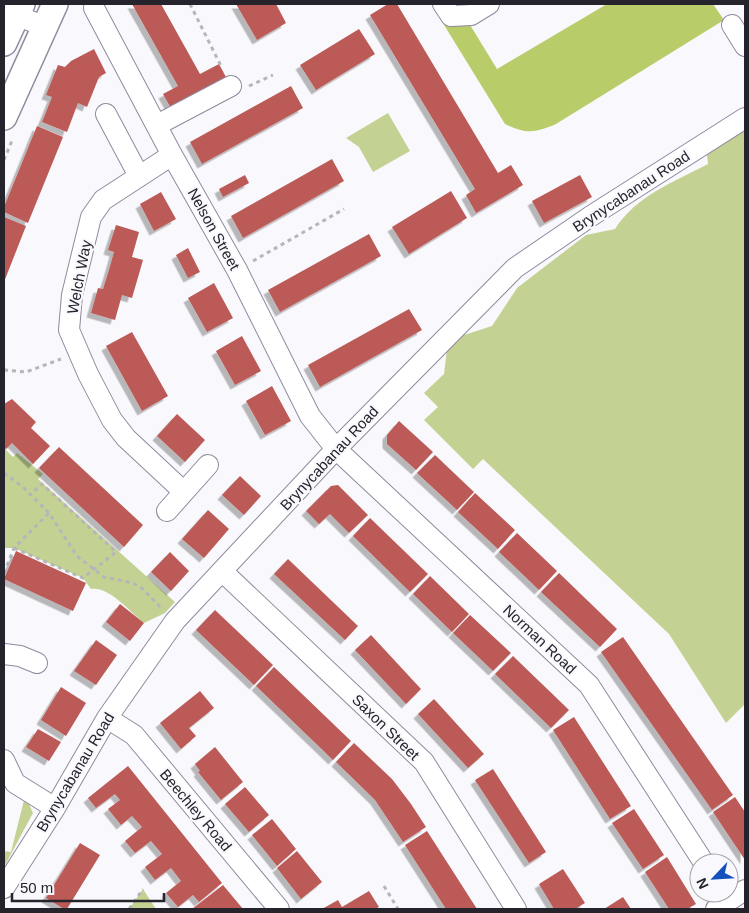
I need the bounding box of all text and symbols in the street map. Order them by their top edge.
street label: Brynycabanau Road [569,147,693,235]
street label: Nelson Street [185,185,244,274]
street label: Welch Way [63,238,95,315]
street label: Brynycabanau Road [276,402,382,514]
street label: Norman Road [500,601,580,677]
street label: Saxon Street [349,691,424,764]
street label: Brynycabanau Road [33,709,117,835]
street label: Beechley Road [157,766,235,854]
north arrow [689,853,739,903]
scale bar [12,870,165,902]
text: N [693,876,712,891]
text: 50 m [20,879,53,896]

